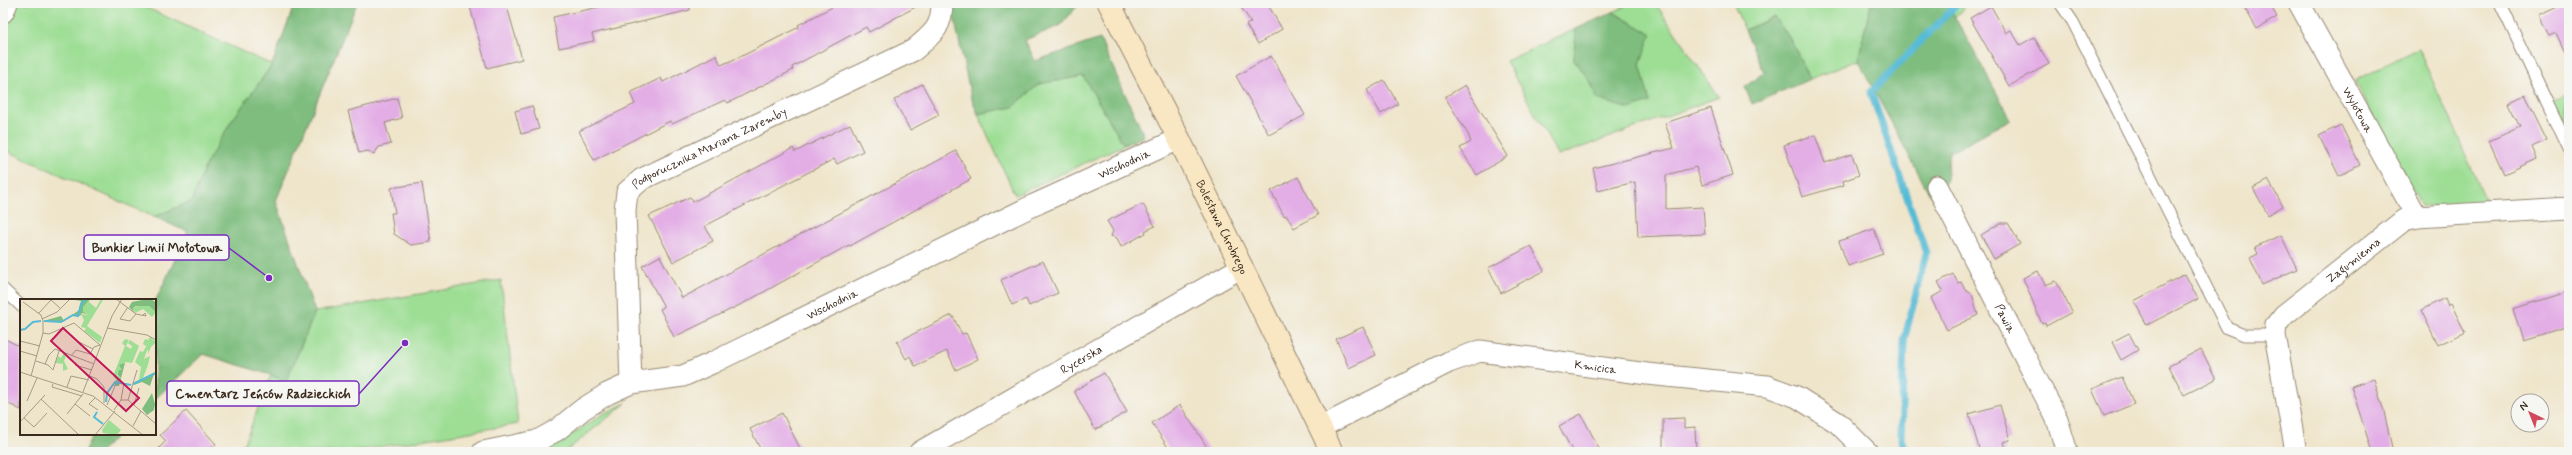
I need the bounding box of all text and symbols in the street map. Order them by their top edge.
street label: Wylotowa [2338,85,2377,137]
street label: Podporucznika Mariana Zaremby [629,104,790,193]
street label: Wschodnia [1096,146,1154,184]
street label: Bolesława Chrobrego [1191,178,1251,277]
street label: Zagumienna [2323,234,2384,288]
callout: Bunkier Linii Mołotowa [84,235,229,260]
text: Bunkier Linii Mołotowa [92,240,223,257]
street label: Wschodnia [804,285,862,324]
inset map [20,299,156,435]
street label: Pawia [1990,302,2019,337]
street label: Rycerska [1058,342,1106,379]
street label: Kmicica [1573,357,1618,379]
callout: Cmentarz Jeńców Radzieckich [167,381,359,406]
text: Cmentarz Jeńców Radzieckich [175,386,351,403]
north arrow [2510,393,2550,433]
text: N [2516,399,2531,414]

